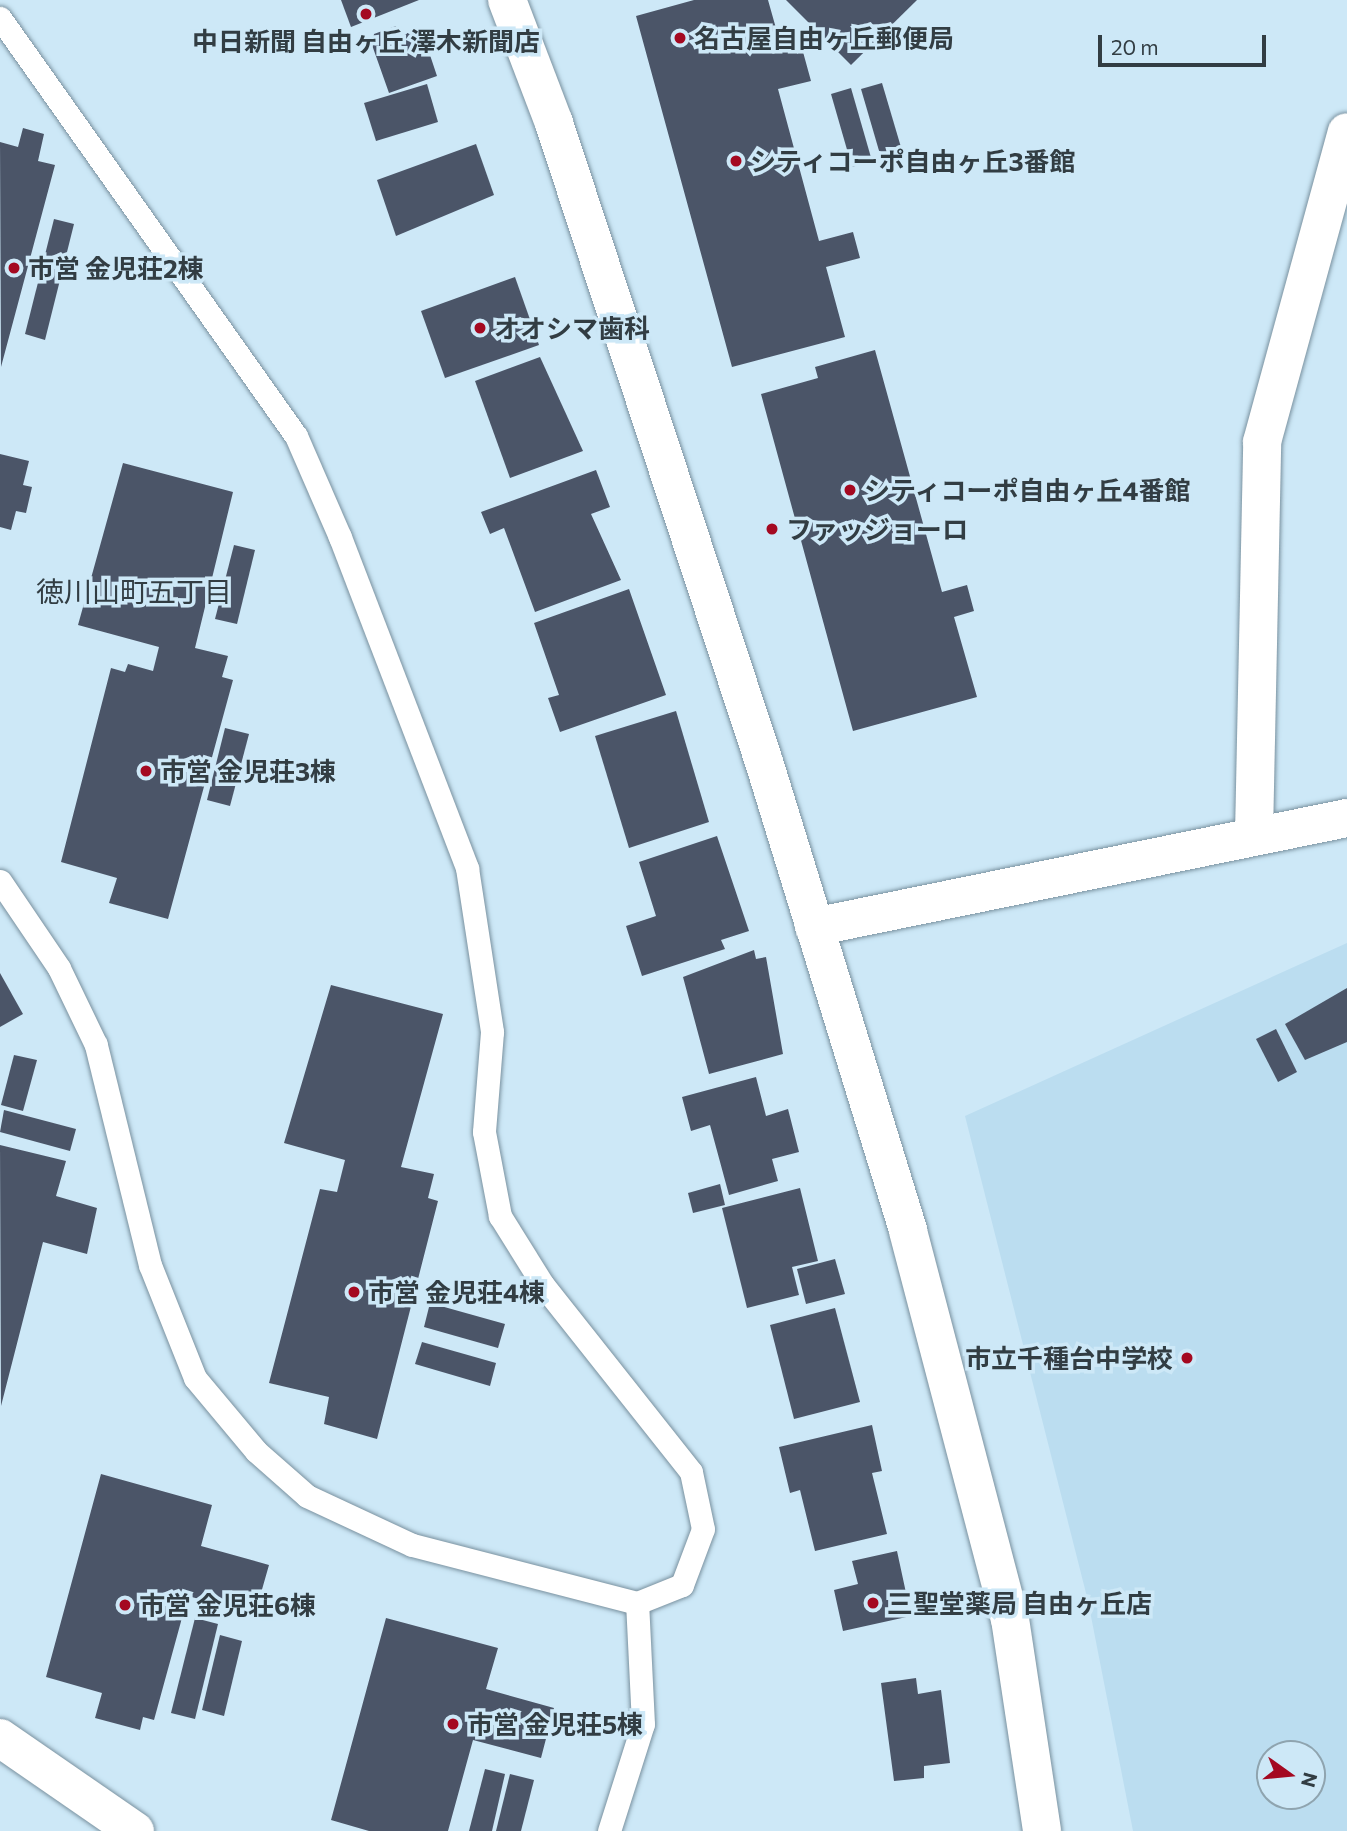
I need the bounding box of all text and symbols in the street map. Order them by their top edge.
marker: 中日新聞 自由ヶ丘 澤木新聞店 [358,6,374,22]
scale bar [1102,21,1270,65]
place label: 名古屋自由ヶ丘郵便局 [694,22,954,54]
place label: 中日新聞 自由ヶ丘 澤木新聞店 [192,25,540,57]
marker: 名古屋自由ヶ丘郵便局 [672,30,688,46]
text: 20 m [1111,34,1159,59]
place label: シティコーポ自由ヶ丘3番館 [750,145,1077,177]
marker: シティコーポ自由ヶ丘3番館 [728,153,744,169]
place label: 市営 金児荘2棟 [28,252,204,284]
marker: 市営 金児荘2棟 [6,260,22,276]
place label: オオシマ歯科 [494,312,650,344]
marker: オオシマ歯科 [472,320,488,336]
place label: シティコーポ自由ヶ丘4番館 [864,474,1192,506]
marker: シティコーポ自由ヶ丘4番館 [842,482,858,498]
place label: ファッジョーロ [786,513,968,545]
marker: ファッジョーロ [764,521,780,537]
district label: 徳川山町五丁目 [36,574,232,608]
place label: 市営 金児荘3棟 [160,755,336,787]
marker: 市営 金児荘3棟 [138,763,154,779]
place label: 市営 金児荘4棟 [368,1276,545,1308]
marker: 市営 金児荘4棟 [346,1284,362,1300]
place label: 市立千種台中学校 [965,1342,1173,1374]
marker: 市立千種台中学校 [1179,1350,1195,1366]
place label: 三聖堂薬局 自由ヶ丘店 [887,1587,1152,1619]
place label: 市営 金児荘6棟 [139,1589,316,1621]
marker: 三聖堂薬局 自由ヶ丘店 [865,1595,881,1611]
marker: 市営 金児荘6棟 [117,1597,133,1613]
place label: 市営 金児荘5棟 [467,1708,643,1740]
marker: 市営 金児荘5棟 [445,1716,461,1732]
north arrow [1256,1740,1326,1810]
text: N [1297,1770,1323,1790]

